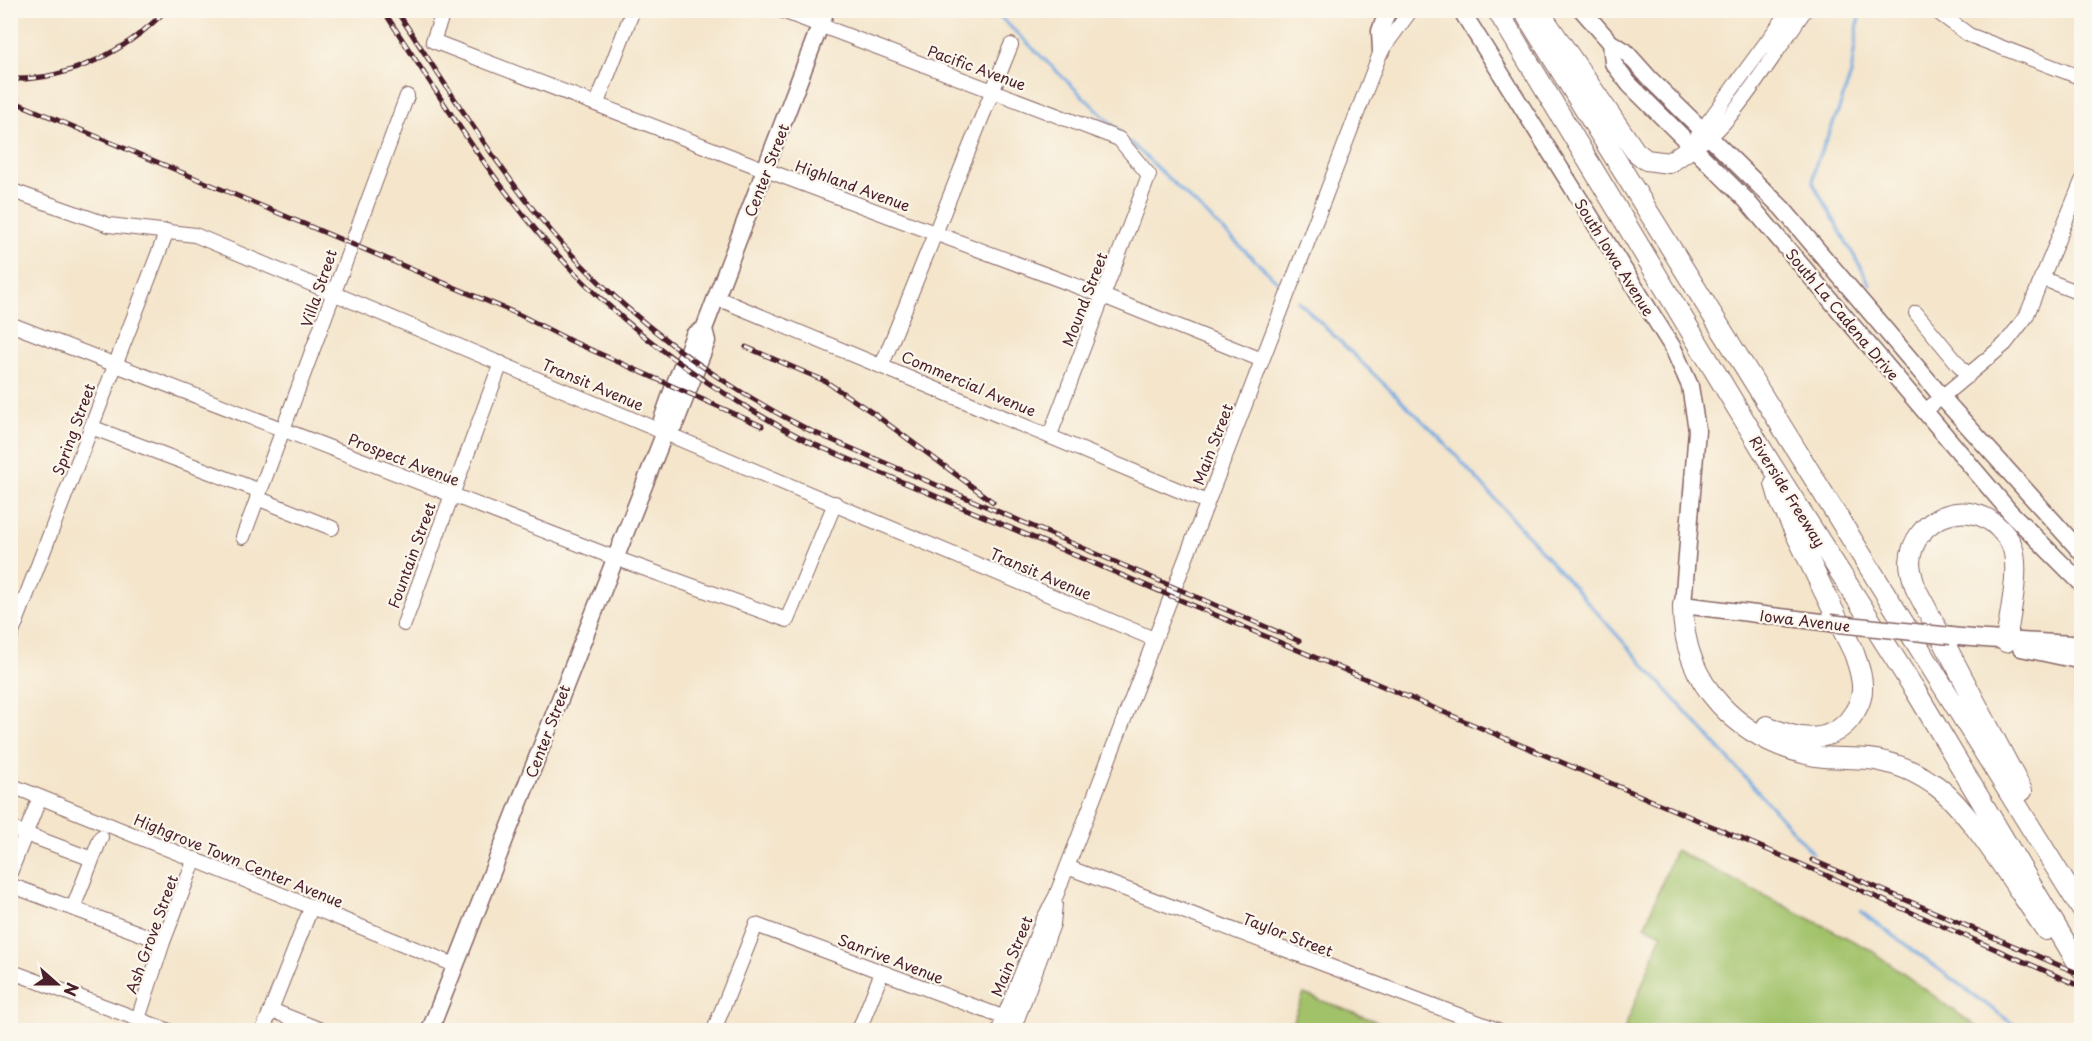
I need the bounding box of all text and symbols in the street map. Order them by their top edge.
street label: Pacific Avenue [925,39,1029,95]
street label: Center Street [738,120,794,220]
street label: Highland Avenue [792,154,914,216]
street label: South Iowa Avenue [1569,194,1661,320]
street label: South La Cadena Drive [1781,243,1905,385]
street label: Villa Street [294,246,342,330]
street label: Mound Street [1055,249,1113,349]
street label: Commercial Avenue [898,344,1040,422]
street label: Transit Avenue [538,352,648,416]
street label: Spring Street [46,380,100,478]
street label: Main Street [1186,400,1238,488]
street label: Prospect Avenue [345,427,463,491]
street label: Riverside Freeway [1744,431,1832,551]
street label: Fountain Street [381,499,441,611]
street label: Transit Avenue [986,541,1096,605]
street label: Iowa Avenue [1758,603,1852,637]
street label: Center Street [519,681,575,781]
street label: Highgrove Town Center Avenue [131,807,347,913]
street label: Ash Grove Street [119,871,183,997]
street label: Taylor Street [1239,906,1337,962]
street label: Main Street [984,912,1038,1000]
street label: Sanrive Avenue [835,927,947,989]
north arrow [27,954,87,1014]
text: N [58,980,85,1000]

